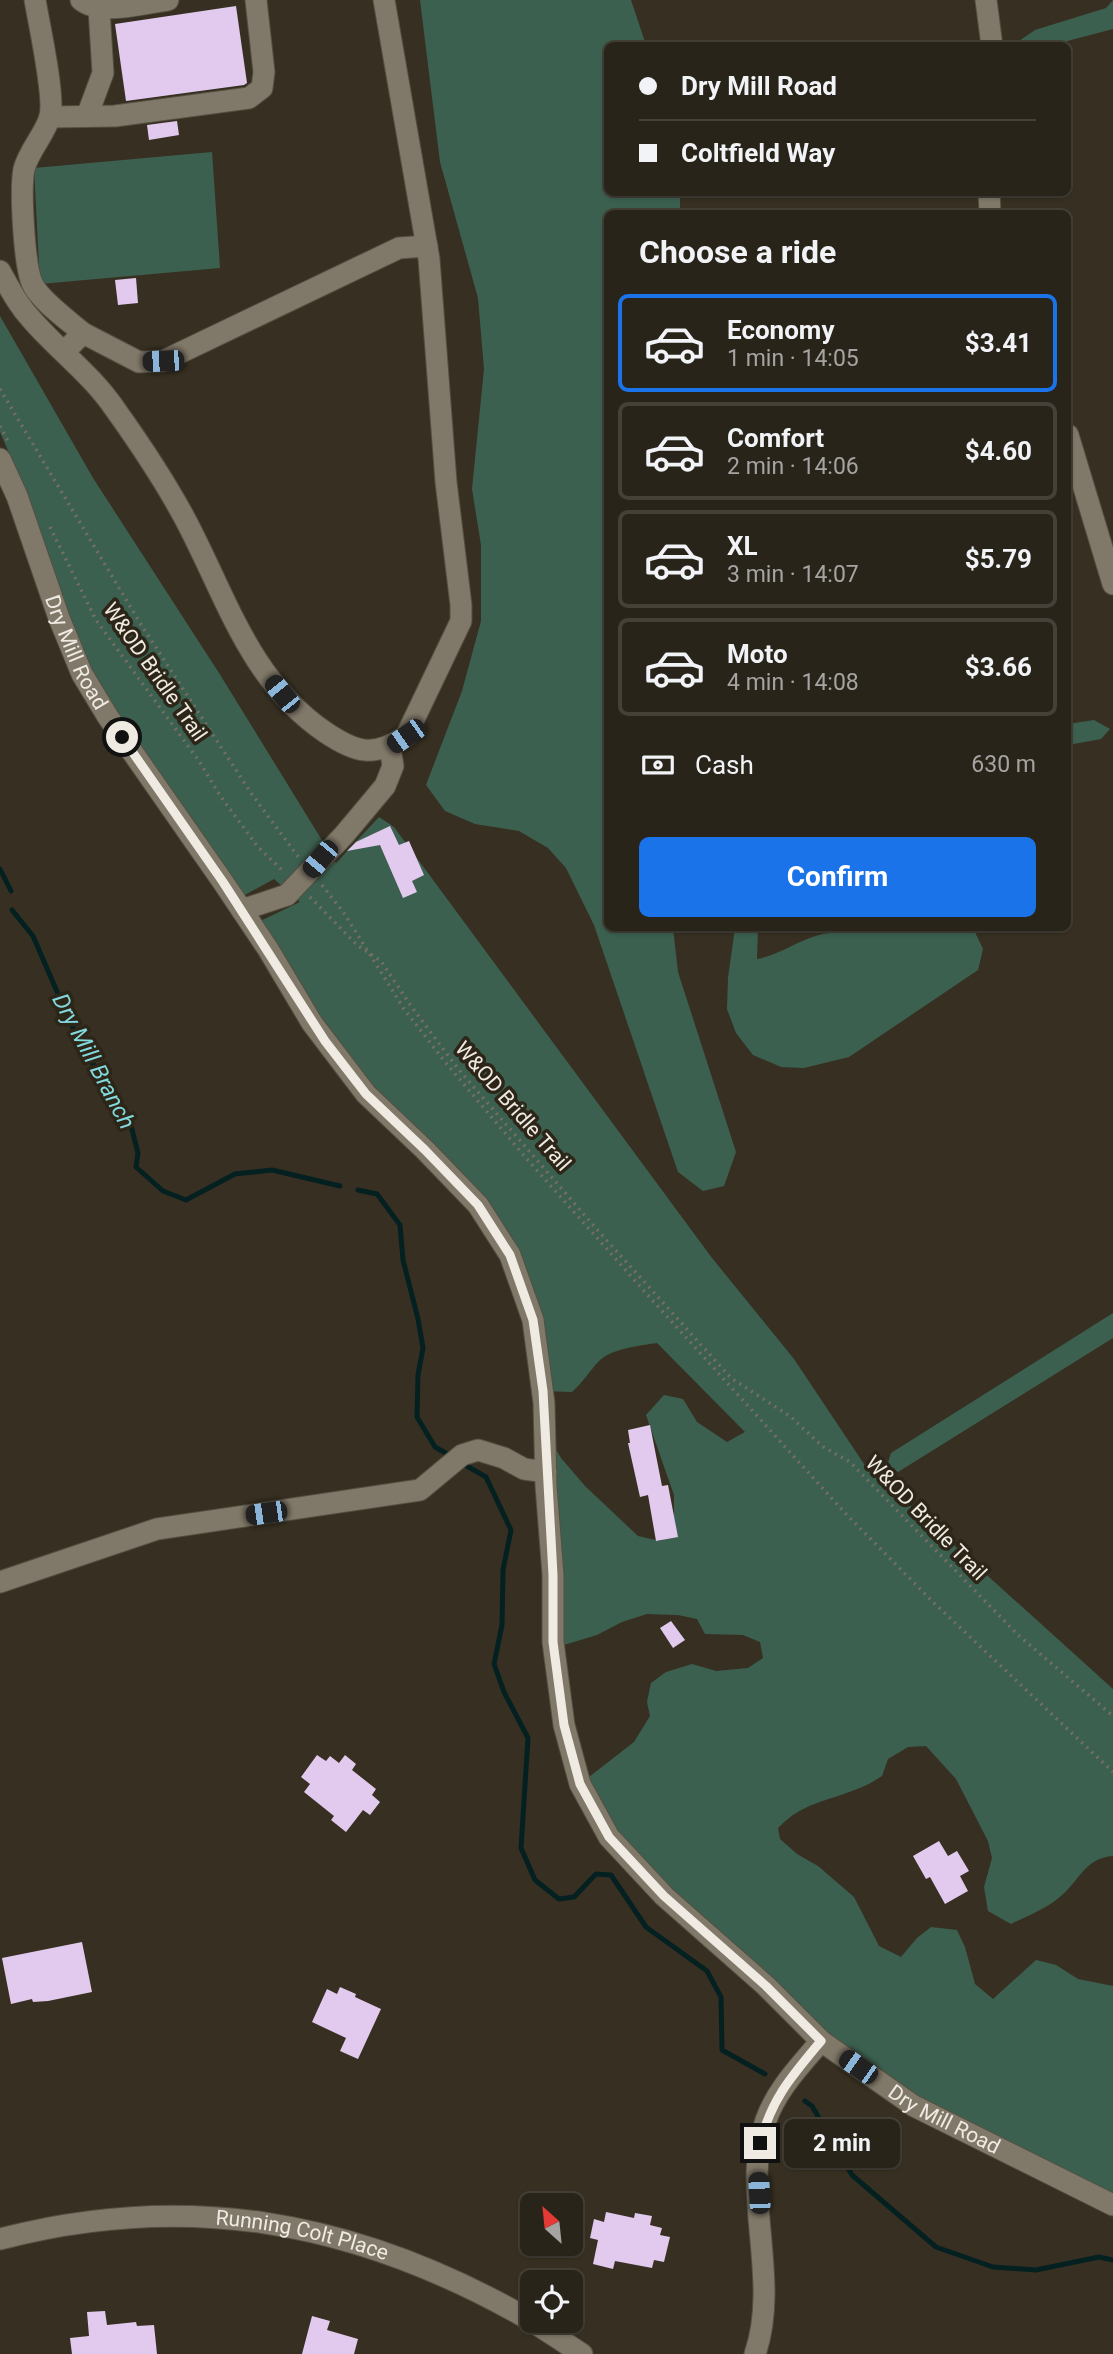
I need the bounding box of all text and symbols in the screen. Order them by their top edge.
text: Dry Mill Road [681,71,837,101]
text: Coltfield Way [681,138,835,168]
text: Choose a ride [639,233,836,271]
icon: car [643,312,706,375]
text: Economy [727,315,834,345]
text: $3.41 [965,328,1032,358]
text: 1 min · 14:05 [727,345,859,372]
car [142,350,185,372]
icon: car [643,420,706,483]
text: Comfort [727,423,824,453]
text: $4.60 [965,436,1032,466]
text: 2 min · 14:06 [727,453,859,480]
icon: car [643,528,706,591]
text: XL [727,531,758,561]
text: $5.79 [965,544,1032,574]
text: 3 min · 14:07 [727,561,859,588]
street label: Dry Mill Road [40,592,113,714]
street label: W&OD Bridle Trail [98,598,212,746]
icon: car [643,636,706,699]
text: Moto [727,639,788,669]
text: $3.66 [965,652,1032,682]
text: 4 min · 14:08 [727,669,859,696]
car [261,671,304,717]
car [383,715,430,757]
route start [106,721,138,753]
icon: cash [639,746,677,784]
text: Cash [695,750,754,780]
text: 630 m [971,751,1036,778]
car [299,836,342,882]
button: Confirm [639,837,1036,917]
water label: Dry Mill Branch [47,989,141,1134]
street label: W&OD Bridle Trail [450,1036,576,1176]
street label: W&OD Bridle Trail [861,1451,991,1585]
car [244,1500,289,1526]
car [835,2046,882,2088]
street label: Dry Mill Road [884,2080,1004,2159]
callout: 2 min [784,2118,900,2168]
route end [744,2127,776,2159]
text: 2 min [813,2130,871,2157]
car [748,2171,771,2215]
north arrow [520,2193,583,2256]
map controls [520,2193,583,2333]
street label: Running Colt Place [215,2206,392,2265]
button: locate [520,2270,583,2333]

